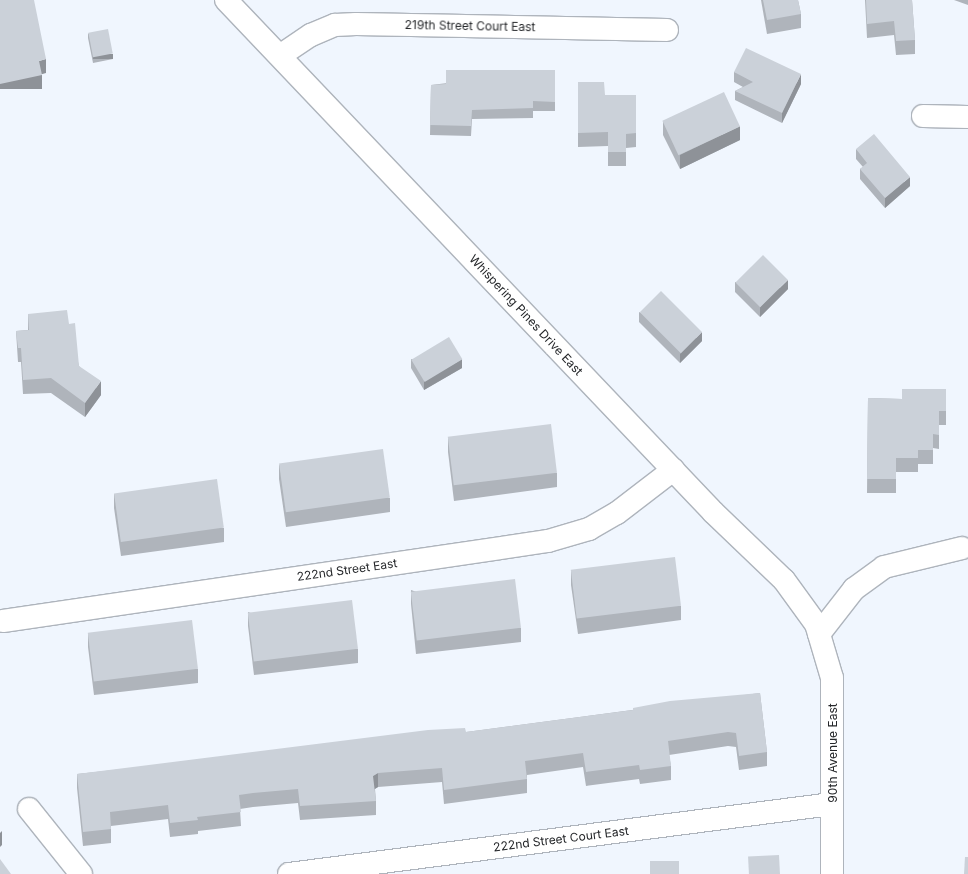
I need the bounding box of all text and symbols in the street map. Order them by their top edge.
street label: 219th Street Court East [405,18,535,34]
street label: Whispering Pines Drive East [466,252,586,378]
street label: 222nd Street East [296,556,398,584]
street label: 90th Avenue East [826,703,840,803]
street label: 222nd Street Court East [492,824,630,854]

